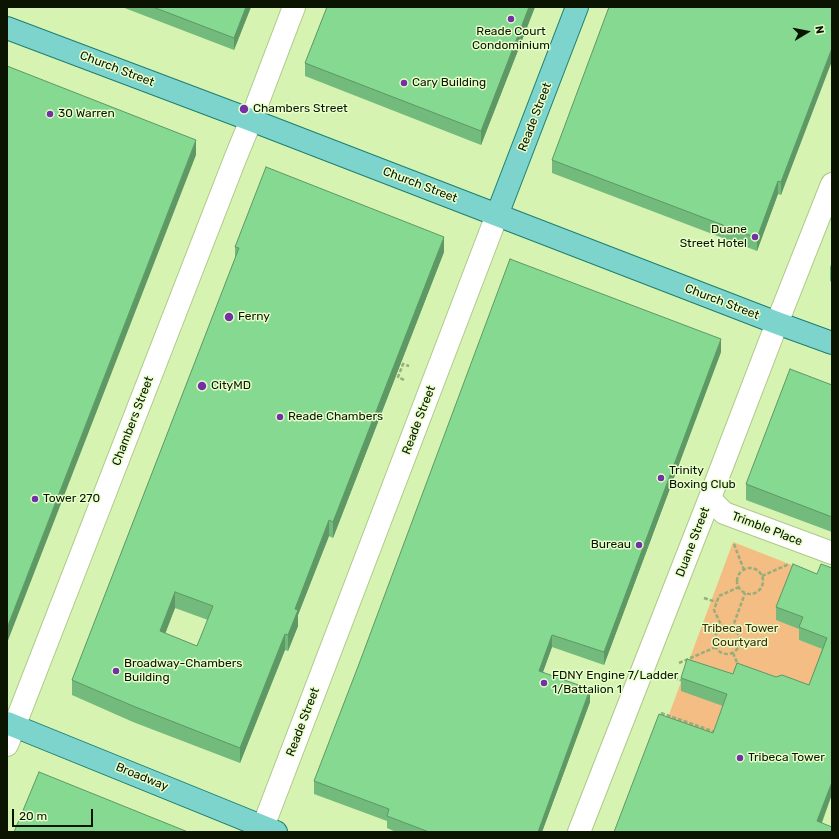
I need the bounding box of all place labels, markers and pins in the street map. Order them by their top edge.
marker: Reade Court Condominium [506,14,516,24]
place label: Reade Court Condominium [472,25,550,53]
place label: Cary Building [412,76,486,90]
marker: Cary Building [399,78,409,88]
place label: Chambers Street [253,102,348,116]
marker: Chambers Street [238,103,250,115]
place label: 30 Warren [58,107,115,121]
marker: 30 Warren [45,109,55,119]
place label: Duane Street Hotel [680,223,747,251]
marker: Duane Street Hotel [750,232,760,242]
place label: Ferny [238,310,270,324]
marker: Ferny [223,311,235,323]
place label: CityMD [211,379,251,393]
marker: CityMD [196,380,208,392]
place label: Reade Chambers [288,410,383,424]
marker: Reade Chambers [275,412,285,422]
place label: Trinity Boxing Club [669,464,736,492]
marker: Trinity Boxing Club [656,473,666,483]
place label: Tower 270 [43,492,100,506]
marker: Tower 270 [30,494,40,504]
place label: Bureau [591,538,631,552]
marker: Bureau [634,540,644,550]
place label: Broadway-Chambers Building [124,657,242,685]
marker: Broadway-Chambers Building [111,666,121,676]
place label: FDNY Engine 7/Ladder 1/Battalion 1 [552,669,678,697]
marker: FDNY Engine 7/Ladder 1/Battalion 1 [539,678,549,688]
place label: Tribeca Tower [748,751,825,765]
marker: Tribeca Tower [735,753,745,763]

